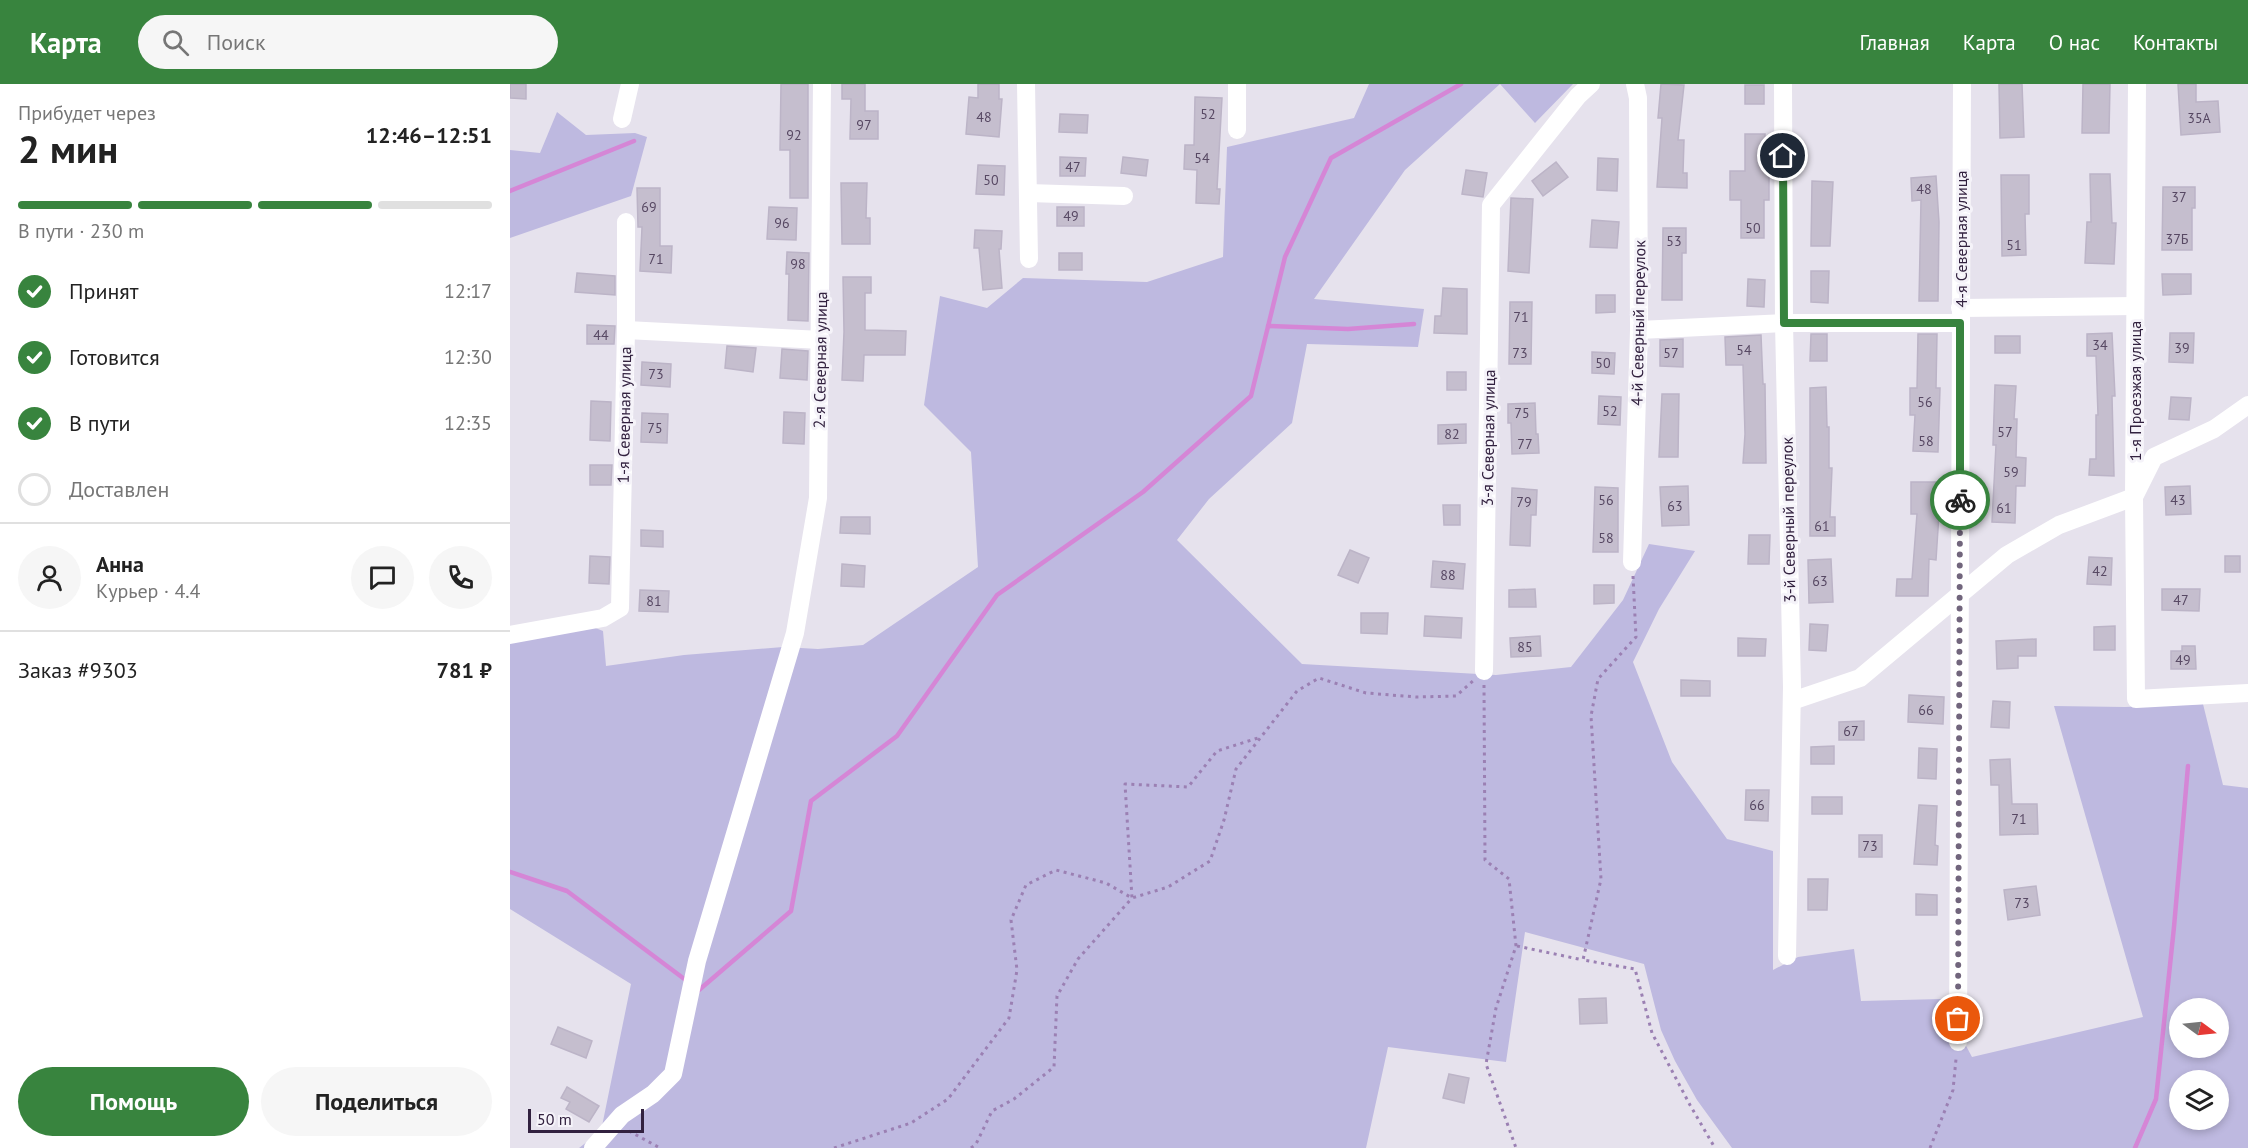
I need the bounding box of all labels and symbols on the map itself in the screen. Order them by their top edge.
house number: 52 [1200,105,1216,123]
house number: 48 [976,108,992,126]
house number: 35А [2187,109,2212,127]
house number: 97 [856,116,872,134]
house number: 92 [786,126,802,144]
pin [1757,130,1808,181]
house number: 54 [1194,149,1210,167]
house number: 47 [1065,158,1081,176]
house number: 50 [983,171,999,189]
street label: 4-я Северная улица [1951,171,1971,308]
house number: 48 [1916,180,1932,198]
house number: 37 [2171,188,2187,206]
house number: 69 [641,198,657,216]
house number: 49 [1063,207,1079,225]
house number: 96 [774,214,790,232]
house number: 50 [1745,219,1761,237]
house number: 37Б [2166,230,2189,248]
house number: 53 [1666,232,1682,250]
house number: 51 [2006,236,2022,254]
street label: 4-й Северный переулок [1627,240,1649,406]
house number: 71 [648,250,664,268]
house number: 98 [790,255,806,273]
street label: 2-я Северная улица [809,291,831,429]
house number: 71 [1513,308,1529,326]
street label: 1-я Проезжая улица [2125,321,2145,461]
house number: 44 [593,326,609,344]
house number: 34 [2092,336,2108,354]
house number: 39 [2174,339,2190,357]
house number: 54 [1736,341,1752,359]
house number: 73 [1512,344,1528,362]
house number: 57 [1663,344,1679,362]
street label: 1-я Северная улица [613,346,635,484]
house number: 50 [1595,354,1611,372]
house number: 73 [648,365,664,383]
street label: 3-я Северная улица [1477,369,1499,507]
house number: 56 [1917,393,1933,411]
house number: 52 [1602,402,1618,420]
house number: 75 [1514,404,1530,422]
house number: 75 [647,419,663,437]
house number: 57 [1997,423,2013,441]
house number: 82 [1444,425,1460,443]
house number: 58 [1918,432,1934,450]
house number: 77 [1517,435,1533,453]
street label: 3-й Северный переулок [1777,437,1799,603]
house number: 59 [2003,463,2019,481]
courier [1930,470,1990,530]
house number: 56 [1598,491,1614,509]
house number: 43 [2170,491,2186,509]
house number: 79 [1516,493,1532,511]
house number: 63 [1667,497,1683,515]
house number: 61 [1996,499,2012,517]
house number: 61 [1814,517,1830,535]
house number: 58 [1598,529,1614,547]
house number: 42 [2092,562,2108,580]
house number: 88 [1440,566,1456,584]
house number: 63 [1812,572,1828,590]
house number: 47 [2173,591,2189,609]
house number: 81 [646,592,662,610]
house number: 85 [1517,638,1533,656]
house number: 49 [2175,651,2191,669]
house number: 66 [1918,701,1934,719]
house number: 67 [1843,722,1859,740]
house number: 66 [1749,796,1765,814]
house number: 71 [2011,810,2027,828]
house number: 73 [1862,837,1878,855]
house number: 73 [2014,894,2030,912]
pin [1932,993,1983,1044]
north arrow [2169,998,2229,1058]
scale bar [528,1106,644,1134]

